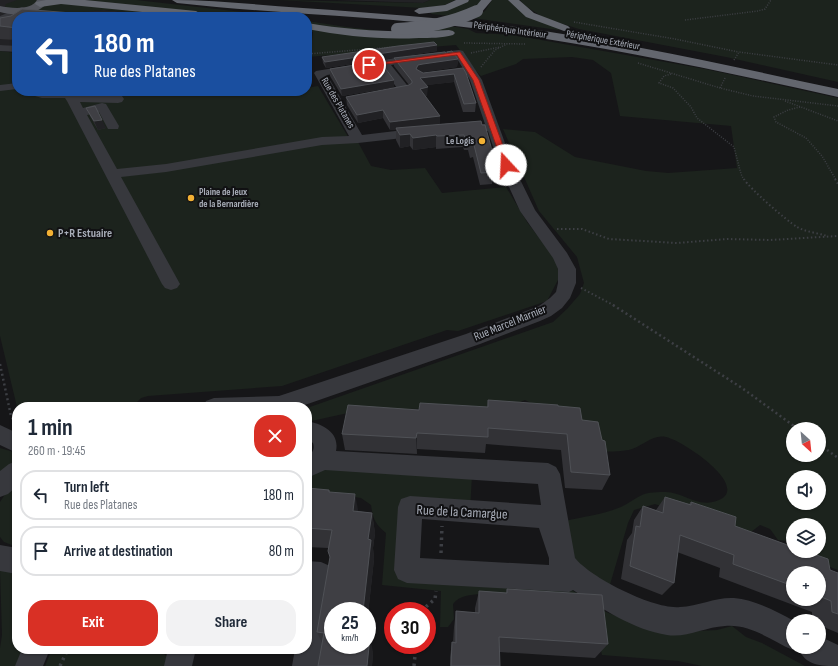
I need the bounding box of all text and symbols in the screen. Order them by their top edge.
street label: Périphérique Intérieur [473,19,547,41]
text: 180 m [94,27,154,60]
icon: left [28,28,80,80]
street label: Périphérique Extérieur [565,28,641,52]
pin [352,48,386,82]
icon: arrive [358,54,380,76]
text: Rue des Platanes [94,61,196,82]
street label: Rue des Platanes [319,76,358,131]
place label: Le Logis [446,135,474,147]
marker: Le Logis [477,136,487,146]
position arrow [485,144,527,186]
place label: Plaine de Jeux de la Bernardière [199,186,258,210]
marker: Plaine de Jeux de la Bernardière [186,193,196,203]
place label: P+R Estuaire [58,226,112,241]
marker: P+R Estuaire [45,228,55,238]
street label: Rue Marcel Marnier [472,301,549,344]
text: 1 min [28,413,73,442]
button: close [254,415,296,457]
north arrow [786,422,826,462]
map controls [786,422,826,654]
text: 260 m · 19:45 [28,443,85,459]
button: sound [786,470,826,510]
text: Turn left [64,478,109,497]
icon: left [30,484,52,506]
text: 180 m [263,486,294,505]
text: Rue des Platanes [64,497,137,513]
street label: Rue de la Camargue [416,501,508,523]
button: layers [786,518,826,558]
icon: arrive [30,540,52,562]
text: Arrive at destination [64,542,173,561]
text: 80 m [269,542,294,561]
button: + [786,566,826,606]
button: Exit [28,600,158,646]
button: Share [166,600,296,646]
speed limit sign: 30 [384,602,436,654]
text: 25 [341,611,359,635]
button: − [786,614,826,654]
text: km/h [341,632,359,644]

